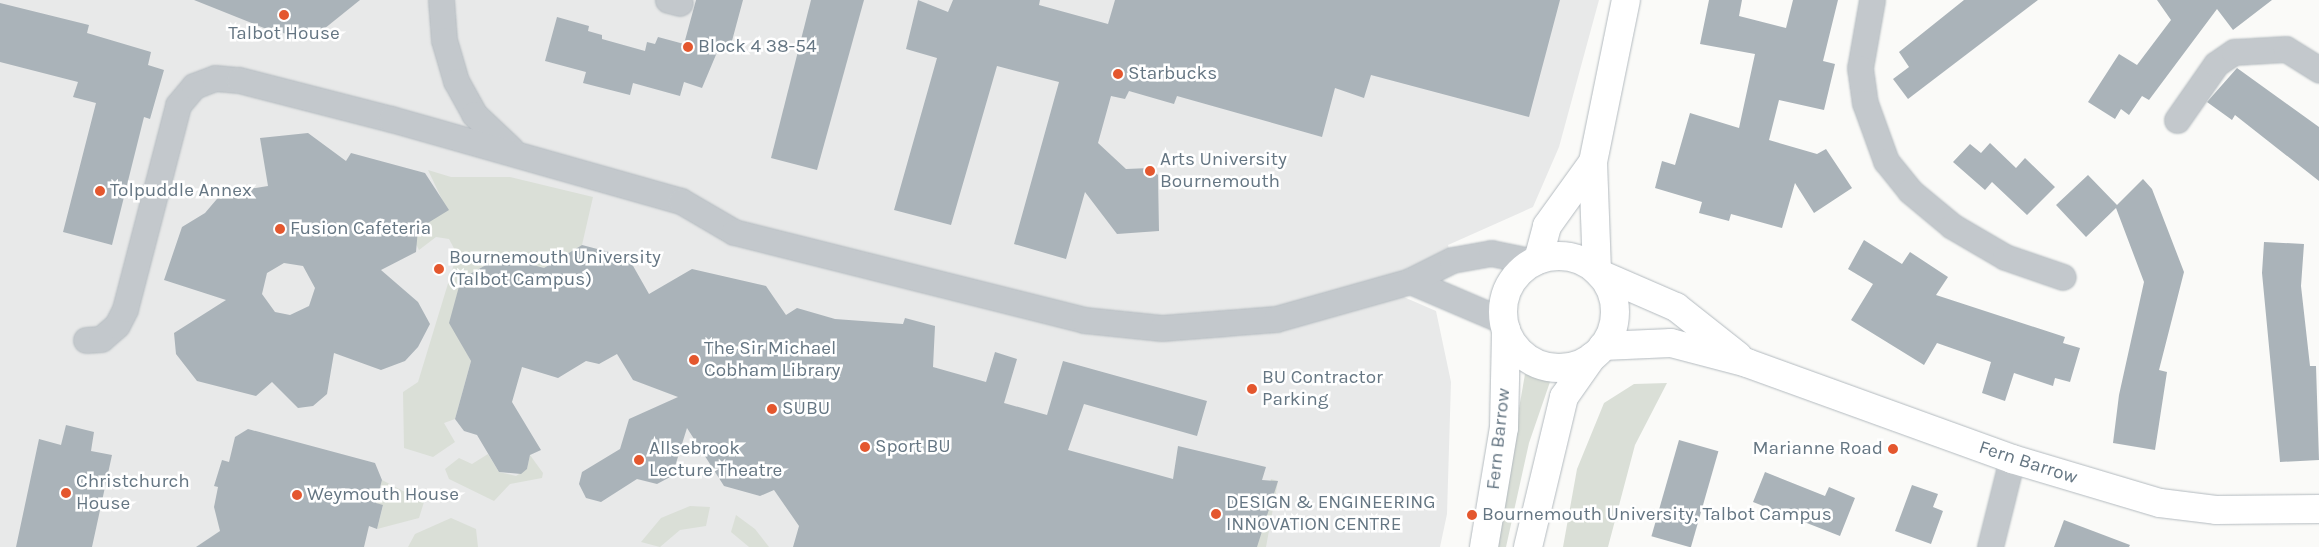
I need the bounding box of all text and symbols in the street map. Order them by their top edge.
marker: Talbot House [278,9,290,21]
place label: Talbot House [228,23,340,45]
place label: Block 4 38-54 [698,36,817,58]
marker: Block 4 38-54 [682,41,694,53]
place label: Starbucks [1128,63,1217,85]
marker: Starbucks [1112,68,1124,80]
place label: Arts University Bournemouth [1160,149,1287,193]
marker: Arts University Bournemouth [1144,165,1156,177]
place label: Tolpuddle Annex [110,180,252,202]
marker: Tolpuddle Annex [94,185,106,197]
place label: Fusion Cafeteria [290,218,431,240]
marker: Fusion Cafeteria [274,223,286,235]
place label: Bournemouth University (Talbot Campus) [449,247,661,291]
marker: Bournemouth University (Talbot Campus) [433,263,445,275]
place label: The Sir Michael Cobham Library [704,338,840,382]
marker: The Sir Michael Cobham Library [688,354,700,366]
place label: BU Contractor Parking [1262,367,1383,411]
marker: BU Contractor Parking [1246,383,1258,395]
street label: Fern Barrow [1482,387,1516,491]
place label: SUBU [782,398,830,420]
marker: SUBU [766,403,778,415]
place label: Sport BU [875,436,951,458]
street label: Fern Barrow [1976,436,2080,490]
place label: Allsebrook Lecture Theatre [649,438,782,482]
place label: Marianne Road [1753,438,1883,460]
marker: Sport BU [859,441,871,453]
marker: Marianne Road [1887,443,1899,455]
marker: Allsebrook Lecture Theatre [633,454,645,466]
place label: Christchurch House [76,471,190,515]
place label: Weymouth House [307,484,459,506]
marker: Christchurch House [60,487,72,499]
marker: Weymouth House [291,489,303,501]
place label: DESIGN & ENGINEERING INNOVATION CENTRE [1226,492,1435,536]
place label: Bournemouth University, Talbot Campus [1482,504,1832,526]
marker: DESIGN & ENGINEERING INNOVATION CENTRE [1210,508,1222,520]
marker: Bournemouth University, Talbot Campus [1466,509,1478,521]

